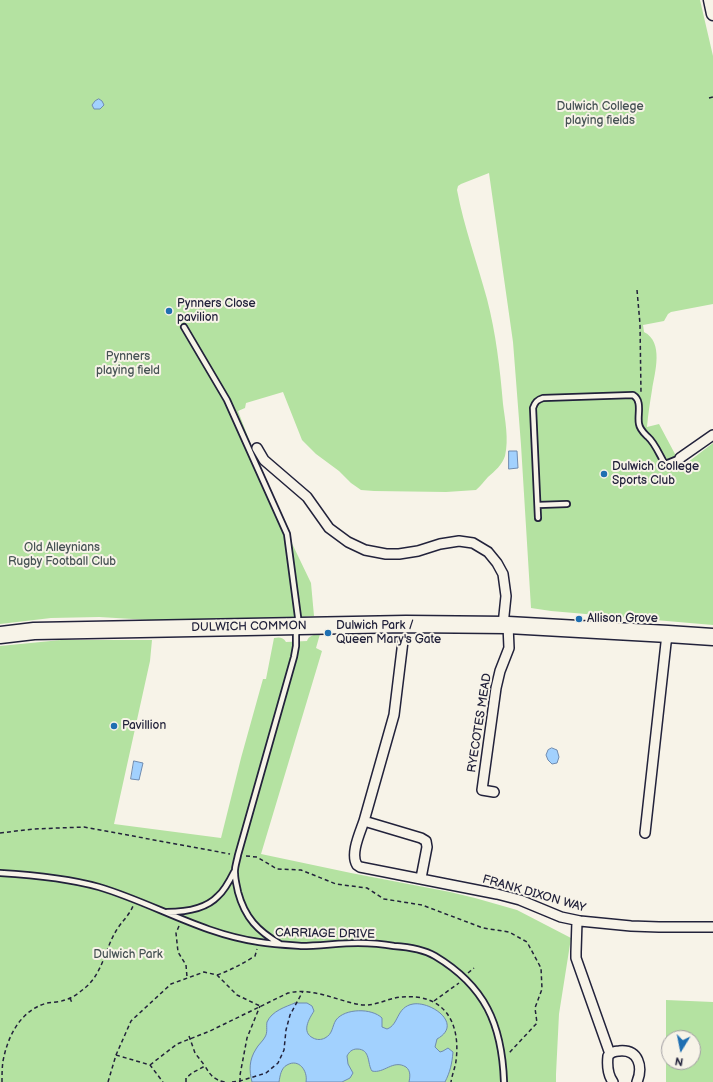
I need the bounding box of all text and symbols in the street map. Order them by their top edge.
park label: Dulwich College playing fields [556,100,644,128]
place label: Pynners Close pavilion [177,297,256,325]
marker: Pynners Close pavilion [164,306,174,316]
park label: Pynners playing field [96,350,160,378]
place label: Dulwich College Sports Club [612,460,699,488]
marker: Dulwich College Sports Club [599,469,609,479]
park label: Old Alleynians Rugby Football Club [8,541,116,569]
place label: Allison Grove [587,612,658,626]
marker: Allison Grove [574,614,584,624]
street label: DULWICH COMMON [191,619,307,635]
place label: Dulwich Park / Queen Mary's Gate [336,619,441,647]
marker: Dulwich Park / Queen Mary's Gate [323,628,333,638]
street label: RYECOTES MEAD [465,672,495,774]
place label: Pavillion [122,719,166,733]
marker: Pavillion [109,721,119,731]
street label: FRANK DIXON WAY [481,872,587,916]
street label: CARRIAGE DRIVE [275,926,375,942]
park label: Dulwich Park [93,948,163,962]
north arrow [661,1030,701,1070]
text: N [674,1054,684,1068]

